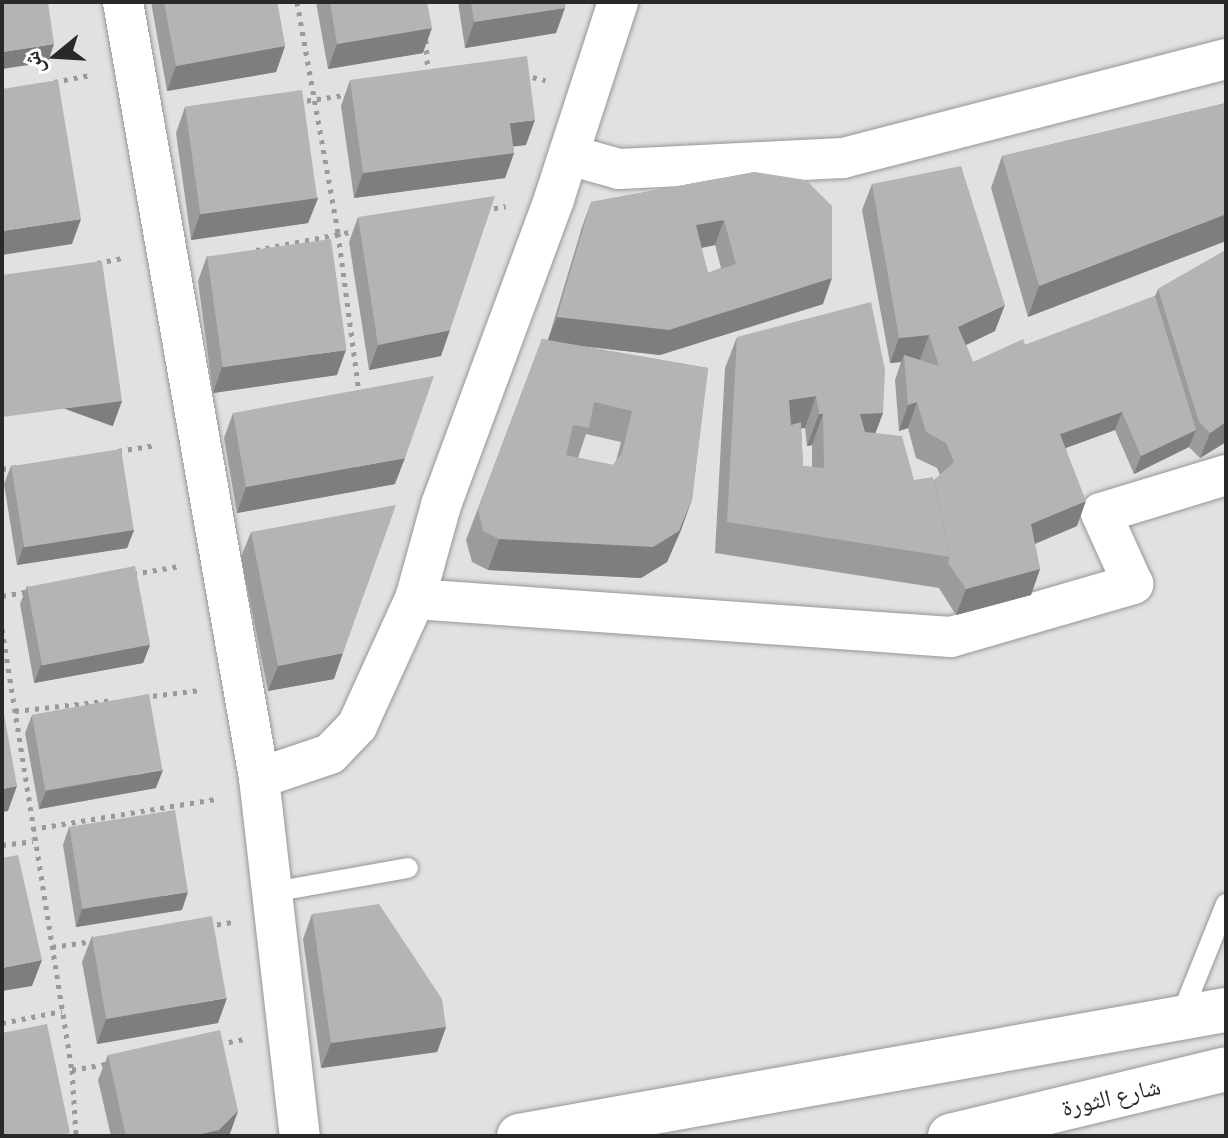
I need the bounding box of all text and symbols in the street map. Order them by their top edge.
north arrow [16,16,96,96]
text: ش [13,47,53,80]
street label: شارع الثورة [1059,1072,1163,1122]

